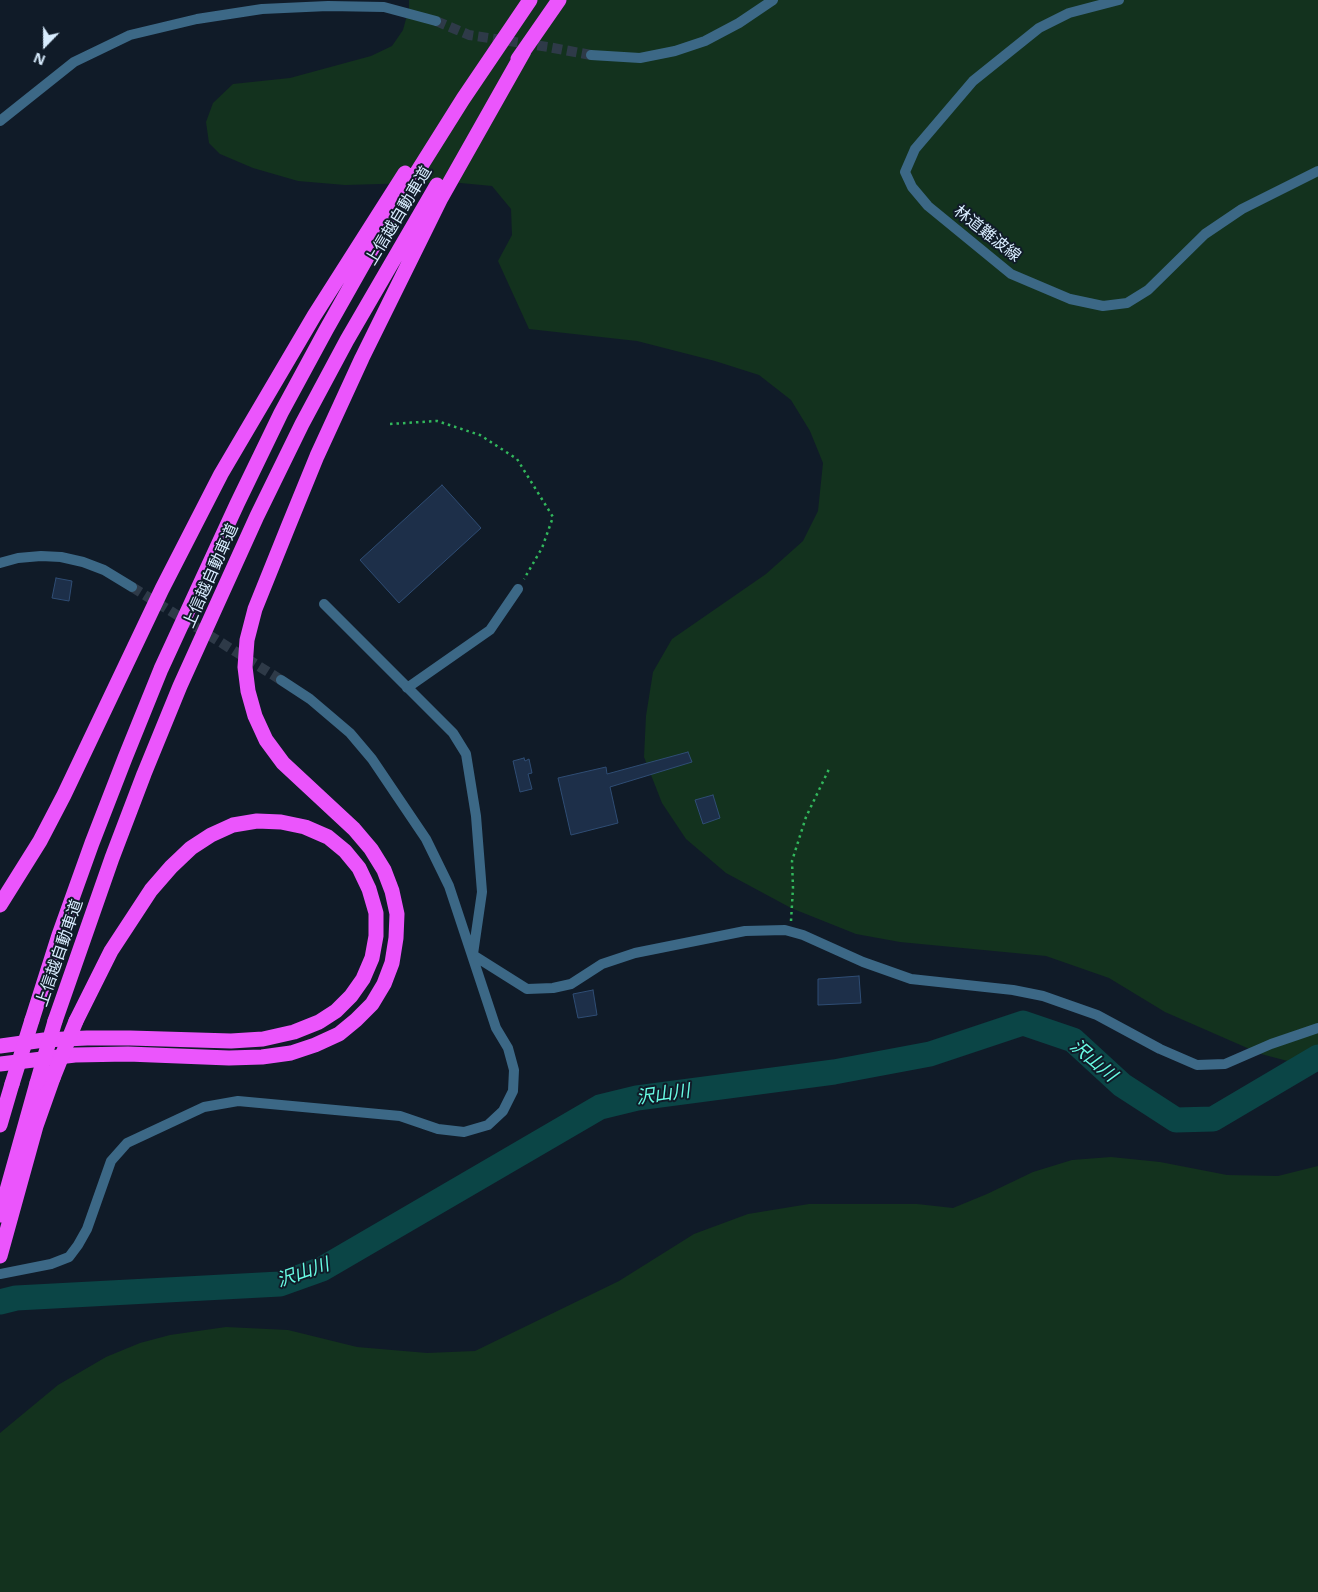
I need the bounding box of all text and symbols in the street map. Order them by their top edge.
north arrow [20,20,70,70]
text: N [30,48,48,70]
street label: 上信越自動車道 [362,163,436,269]
street label: 林道難波線 [950,202,1024,266]
street label: 上信越自動車道 [179,521,243,631]
street label: 上信越自動車道 [33,897,87,1009]
water label: 沢山川 [1065,1035,1121,1087]
water label: 沢山川 [635,1081,691,1109]
water label: 沢山川 [274,1254,332,1292]

